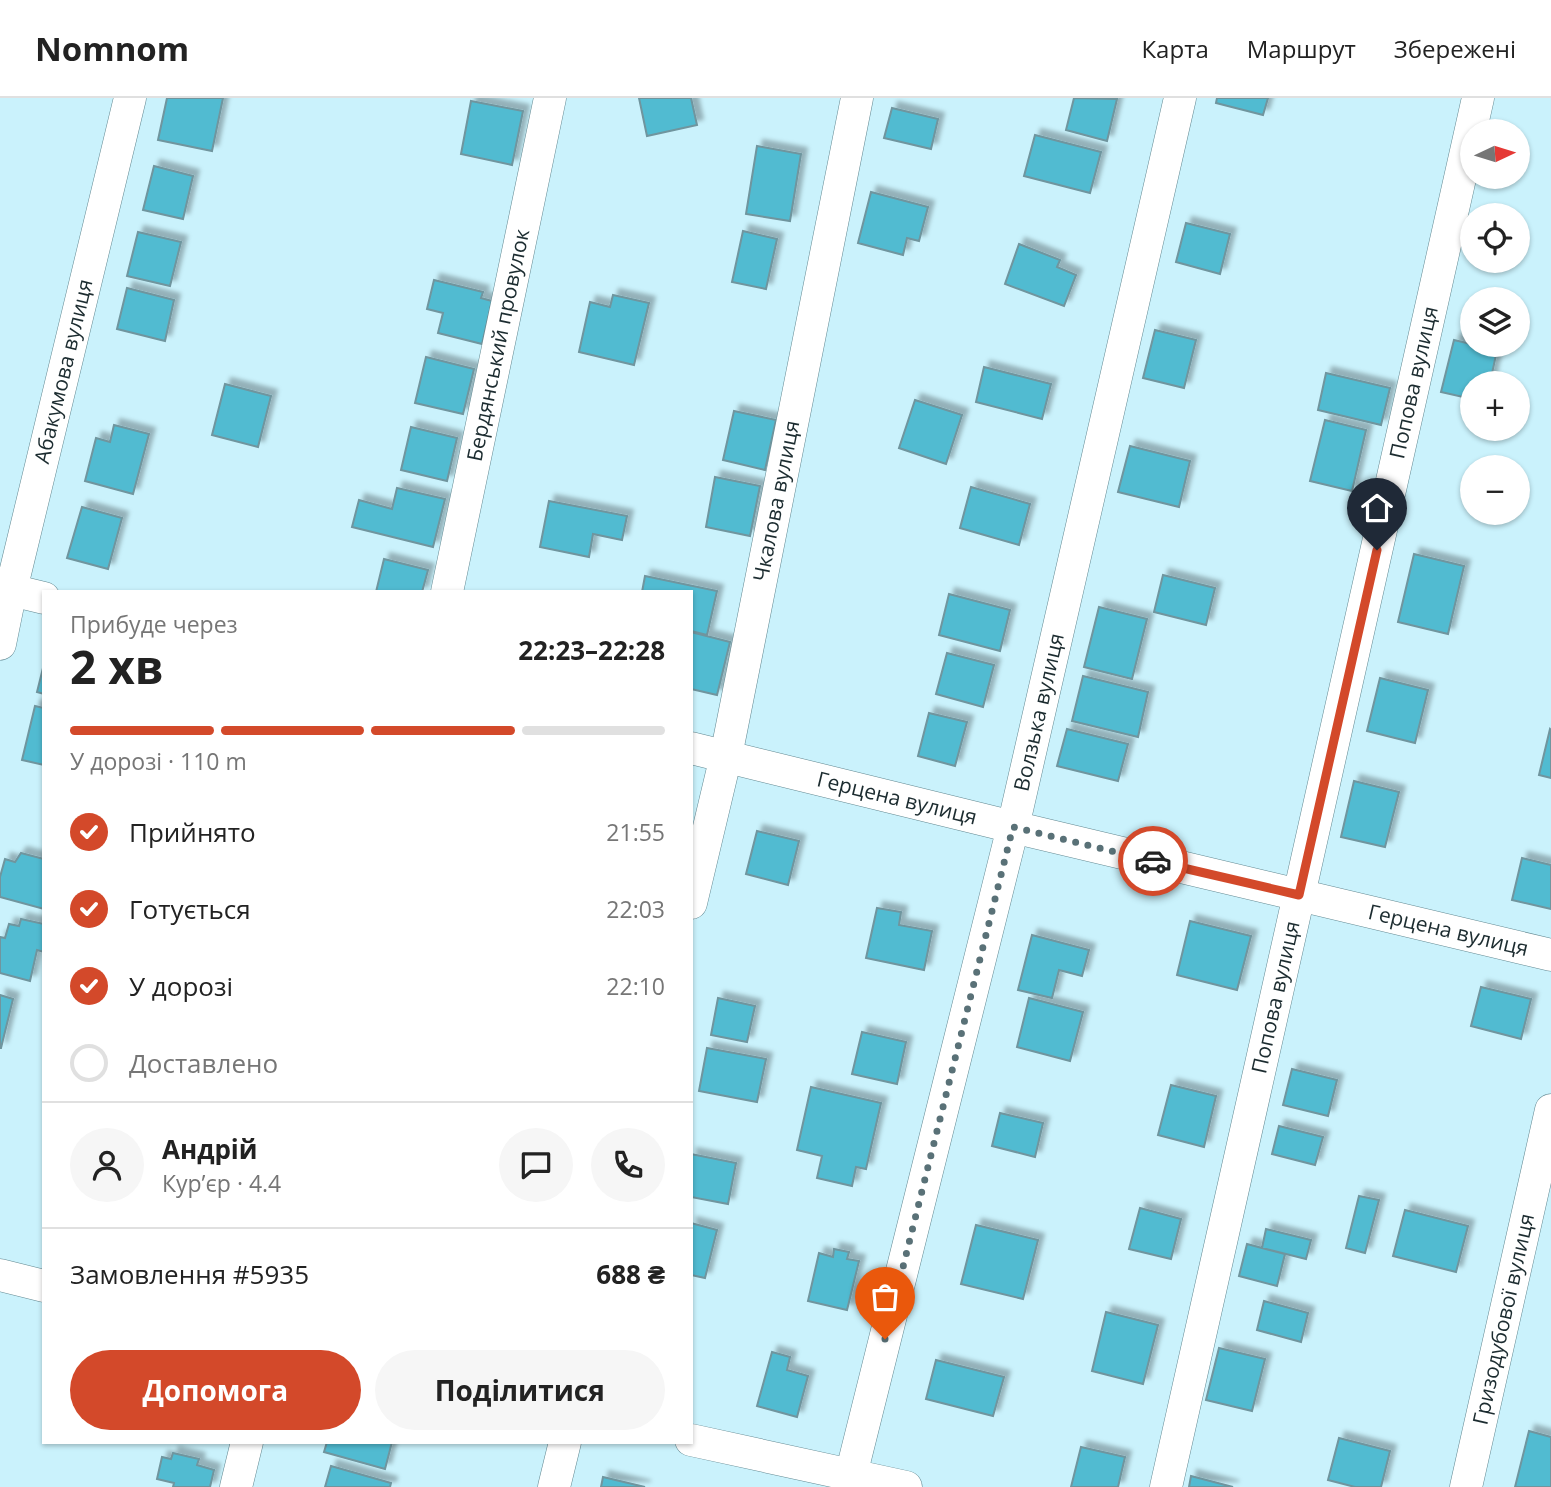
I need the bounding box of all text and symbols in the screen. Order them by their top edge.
text: Nomnom [35,26,189,71]
text: Карта [1141,32,1209,65]
text: Маршрут [1247,32,1356,65]
text: Збережені [1394,32,1516,65]
north arrow [1460,119,1530,189]
map controls [1460,119,1530,525]
button: locate [1460,203,1530,273]
street label: Бердянський провулок [460,226,535,464]
street label: Абакумова вулиця [27,276,99,466]
button: layers [1460,287,1530,357]
street label: Попова вулиця [1382,303,1444,461]
button: + [1460,371,1530,441]
street label: Чкалова вулиця [746,418,805,584]
button: − [1460,455,1530,525]
pin [1347,478,1407,550]
icon: home [1358,489,1396,527]
text: Прибуде через [70,608,238,640]
street label: Волзька вулиця [1007,630,1070,794]
text: 22:23–22:28 [518,632,665,668]
text: 2 хв [70,635,164,697]
text: У дорозі · 110 m [70,745,247,777]
street label: Герцена вулиця [814,764,980,831]
icon: check [70,813,108,851]
text: Прийнято [129,814,256,850]
text: 21:55 [606,816,665,848]
courier [1118,826,1188,896]
icon: car [1134,842,1172,880]
icon: check [70,890,108,928]
text: Готується [129,891,251,927]
text: 22:03 [606,893,665,925]
street label: Герцена вулиця [1366,897,1531,962]
street label: Попова вулиця [1244,918,1306,1076]
icon: check [70,967,108,1005]
text: У дорозі [129,968,233,1004]
text: 22:10 [606,970,665,1002]
text: Доставлено [129,1045,278,1081]
button: person [70,1128,144,1202]
button: chat [499,1128,573,1202]
button: phone [591,1128,665,1202]
text: Андрій [162,1131,258,1167]
text: Кур’єр · 4.4 [162,1167,281,1199]
street label: Гризодубової вулиця [1465,1211,1540,1427]
text: Замовлення #5935 [70,1256,309,1292]
text: 688 ₴ [596,1256,665,1292]
pin [855,1267,915,1339]
icon: bag [866,1278,904,1316]
button: Допомога [70,1350,361,1430]
button: Поділитися [375,1350,665,1430]

